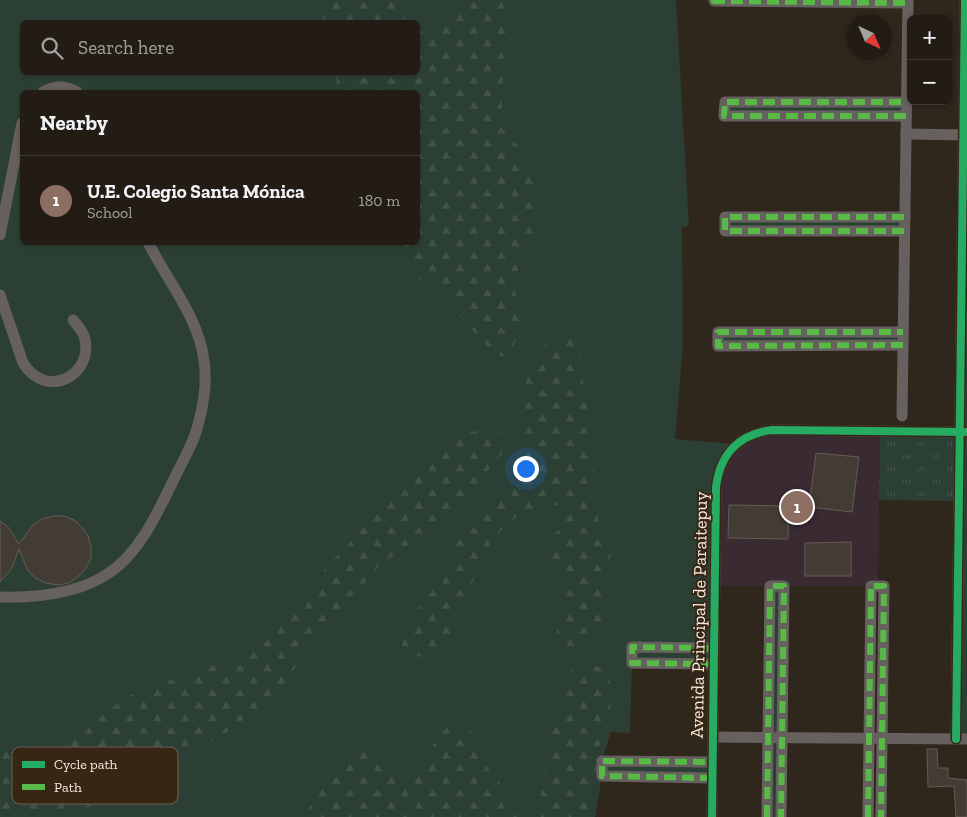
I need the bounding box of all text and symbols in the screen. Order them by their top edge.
north arrow [847,15,892,60]
map controls [907,15,952,105]
button: + [907,15,952,60]
search box [20,20,420,75]
icon: search [38,34,66,62]
text: Search here [78,36,174,59]
button: − [907,60,952,105]
text: Nearby [40,110,108,135]
text: U.E. Colegio Santa Mónica [87,180,305,203]
text: 1 [53,191,59,210]
text: 180 m [359,191,400,210]
text: School [87,203,133,222]
your location [513,456,539,482]
pin: 1 [781,488,813,526]
street label: Avenida Principal de Paraitepuy [686,491,712,739]
legend [12,747,178,804]
text: Cycle path [54,756,118,773]
text: Path [54,779,82,796]

